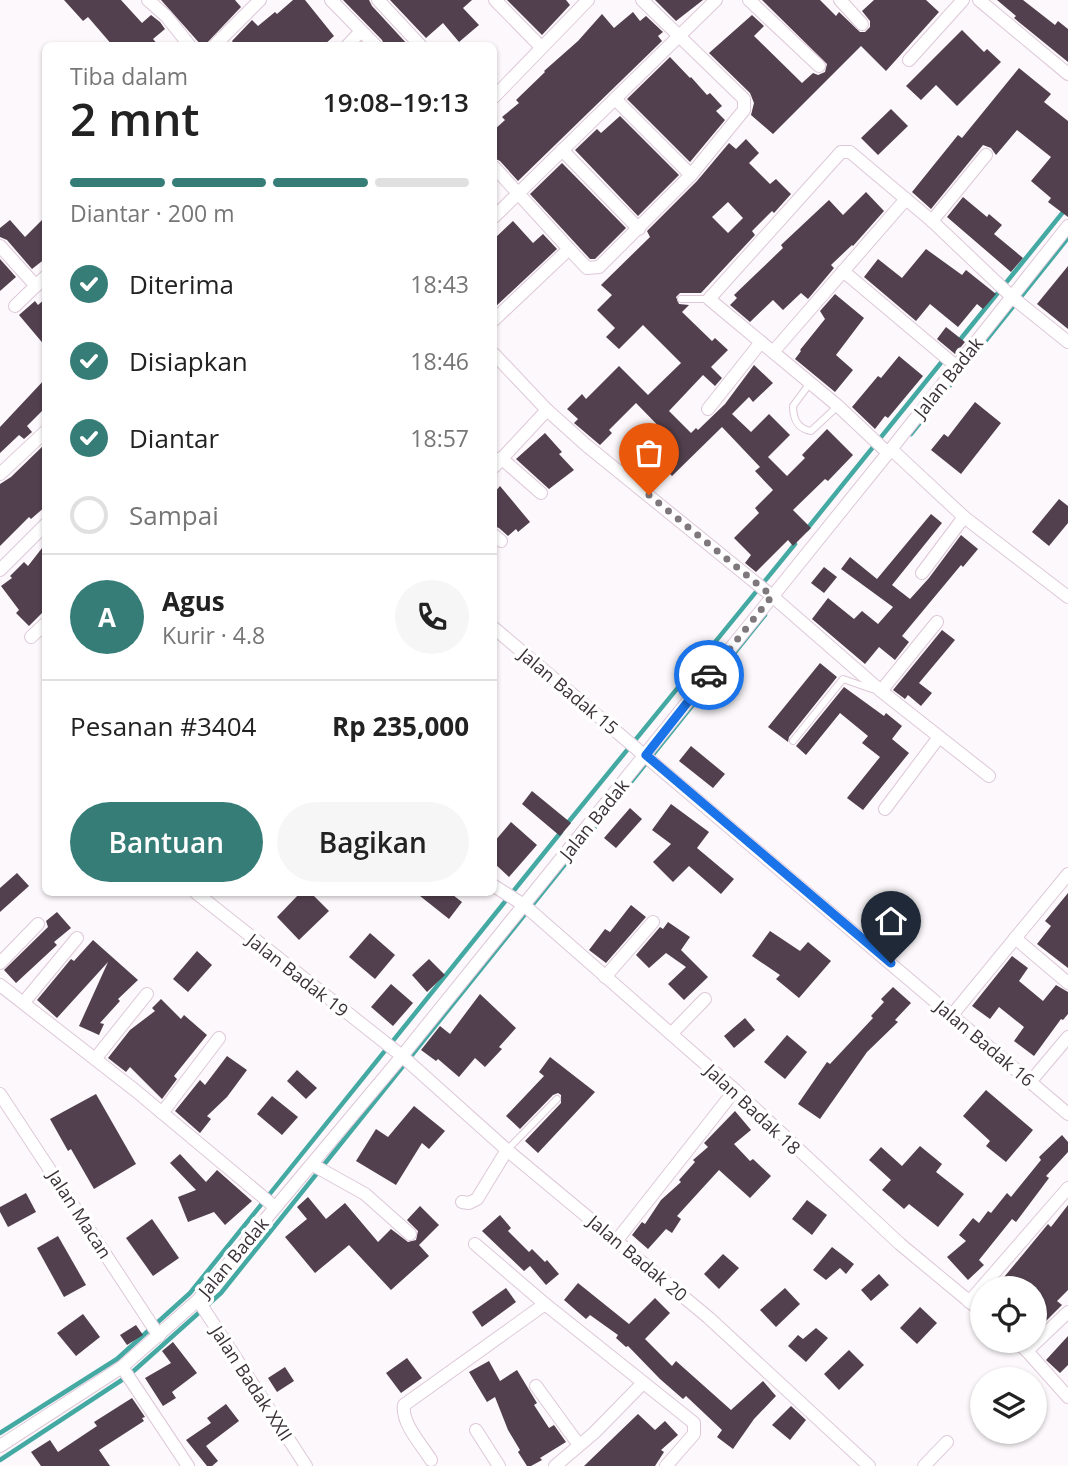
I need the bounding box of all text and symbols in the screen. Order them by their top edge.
text: Tiba dalam [70,60,188,92]
text: 19:08–19:13 [323,84,469,120]
text: 2 mnt [70,87,200,149]
text: Diantar · 200 m [70,197,234,229]
icon: check [70,265,108,303]
text: Diterima [129,266,234,302]
text: 18:43 [410,268,469,300]
street label: Jalan Badak [907,331,988,424]
icon: check [70,342,108,380]
text: Disiapkan [129,343,248,379]
text: 18:46 [410,345,469,377]
icon: check [70,419,108,457]
text: Diantar [129,420,219,456]
text: 18:57 [410,422,469,454]
pin [619,423,679,495]
icon: bag [630,434,668,472]
text: Sampai [129,497,219,533]
button: phone [395,580,469,654]
text: Agus [162,583,225,619]
text: A [98,599,116,635]
text: Kurir · 4.8 [162,619,265,651]
courier [674,640,744,710]
street label: Jalan Badak 15 [513,641,624,740]
icon: car [690,656,728,694]
text: Pesanan #3404 [70,708,256,744]
text: Rp 235,000 [332,708,469,744]
street label: Jalan Badak [553,773,634,866]
button: Bantuan [70,802,263,882]
button: Bagikan [277,802,469,882]
pin [861,891,921,963]
icon: home [872,902,910,940]
street label: Jalan Badak 19 [241,927,354,1022]
street label: Jalan Badak 16 [929,993,1040,1092]
street label: Jalan Badak 18 [699,1057,806,1160]
street label: Jalan Macan [41,1163,118,1263]
street label: Jalan Badak 20 [582,1208,693,1307]
street label: Jalan Badak [191,1212,274,1303]
map controls [970,1276,1047,1444]
button: locate [970,1276,1047,1353]
street label: Jalan Badak XXII [205,1319,298,1445]
button: layers [970,1367,1047,1444]

